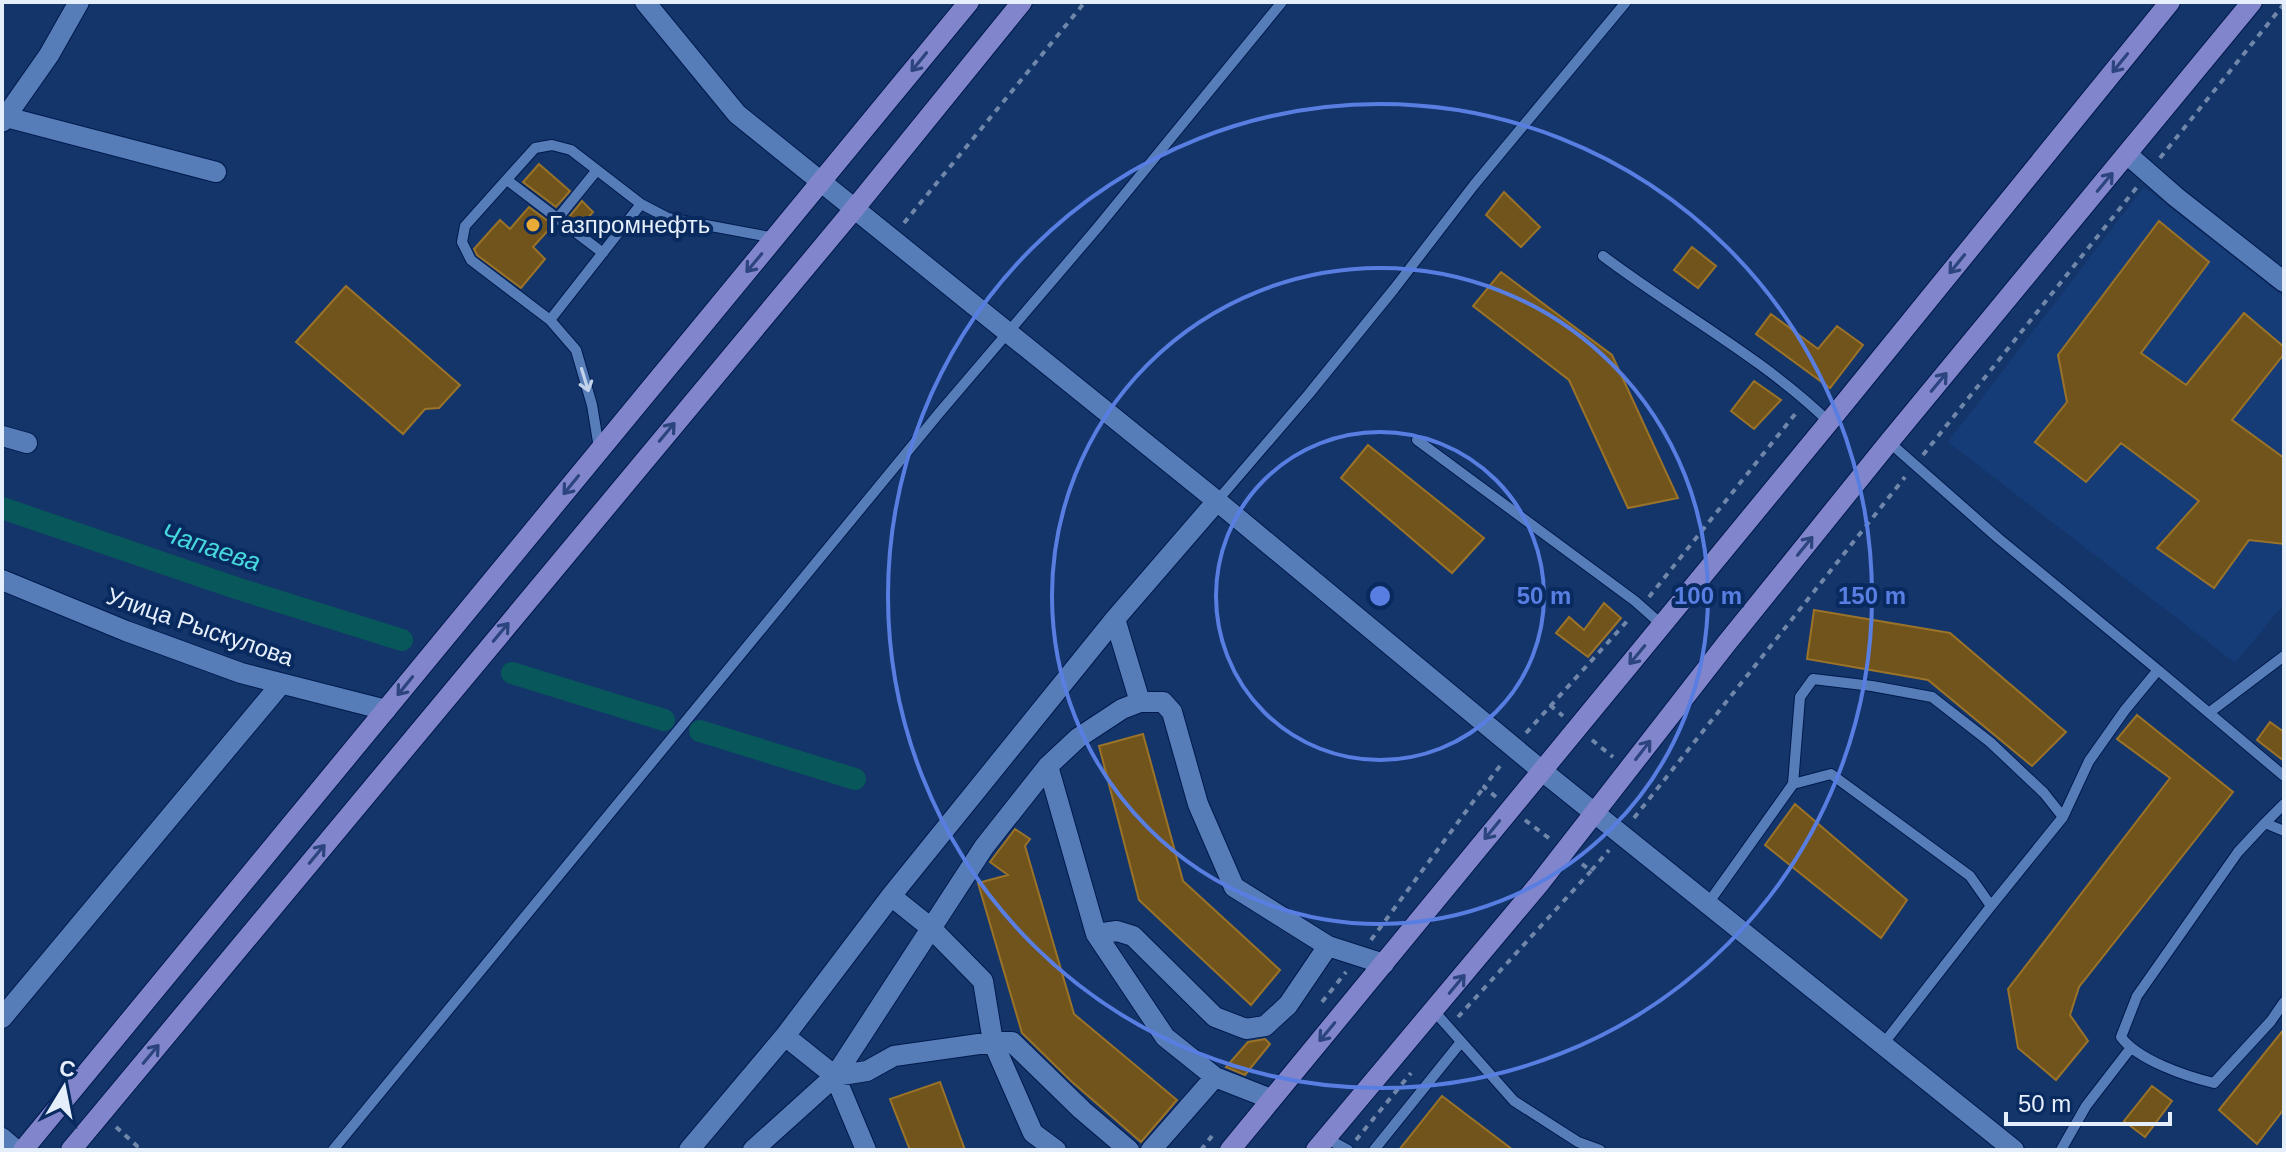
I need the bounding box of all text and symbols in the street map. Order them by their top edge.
one-way arrow [910,51,928,72]
one-way arrow [2112,52,2130,73]
one-way arrow [2096,172,2114,193]
place label: Газпромнефть [549,211,710,238]
marker: Газпромнефть [524,216,542,234]
one-way arrow [745,252,763,273]
one-way arrow [1948,254,1966,275]
one-way arrow [578,367,593,393]
one-way arrow [1930,372,1948,393]
one-way arrow [658,423,676,443]
one-way arrow [562,474,580,495]
water label: Чапаева [158,517,264,577]
one-way arrow [1796,537,1814,557]
street label: Улица Рыскулова [103,582,298,671]
centre of rings [1366,582,1394,610]
text: 50 m [1517,582,1571,609]
text: 100 m [1674,582,1742,609]
text: 150 m [1838,582,1906,609]
one-way arrow [492,623,510,643]
one-way arrow [1628,645,1646,665]
one-way arrow [397,675,414,696]
one-way arrow [1634,740,1652,761]
one-way arrow [1483,819,1501,840]
one-way arrow [308,844,326,865]
one-way arrow [1448,974,1466,994]
one-way arrow [1318,1021,1336,1041]
one-way arrow [142,1044,159,1065]
north arrow [24,1048,104,1128]
text: С [57,1055,77,1083]
scale bar [2006,1076,2170,1126]
text: 50 m [2018,1090,2071,1117]

